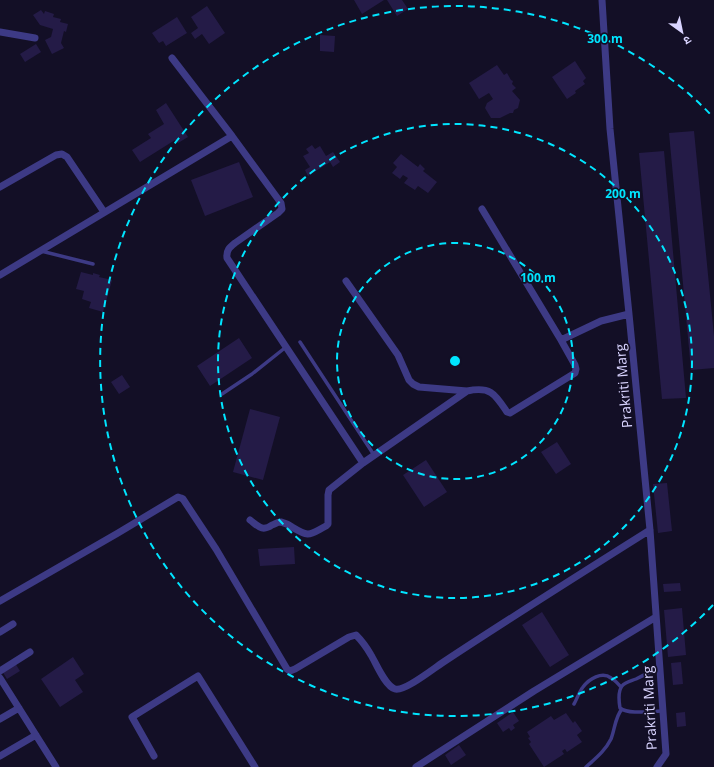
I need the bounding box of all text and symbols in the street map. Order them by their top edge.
north arrow [662,12,702,52]
text: 300 m [587,30,623,47]
text: उ [680,33,695,49]
text: 200 m [605,185,641,202]
text: 100 m [520,269,556,286]
street label: Prakriti Marg [610,343,636,429]
centre of rings [448,354,462,368]
street label: Prakriti Marg [637,665,661,751]

